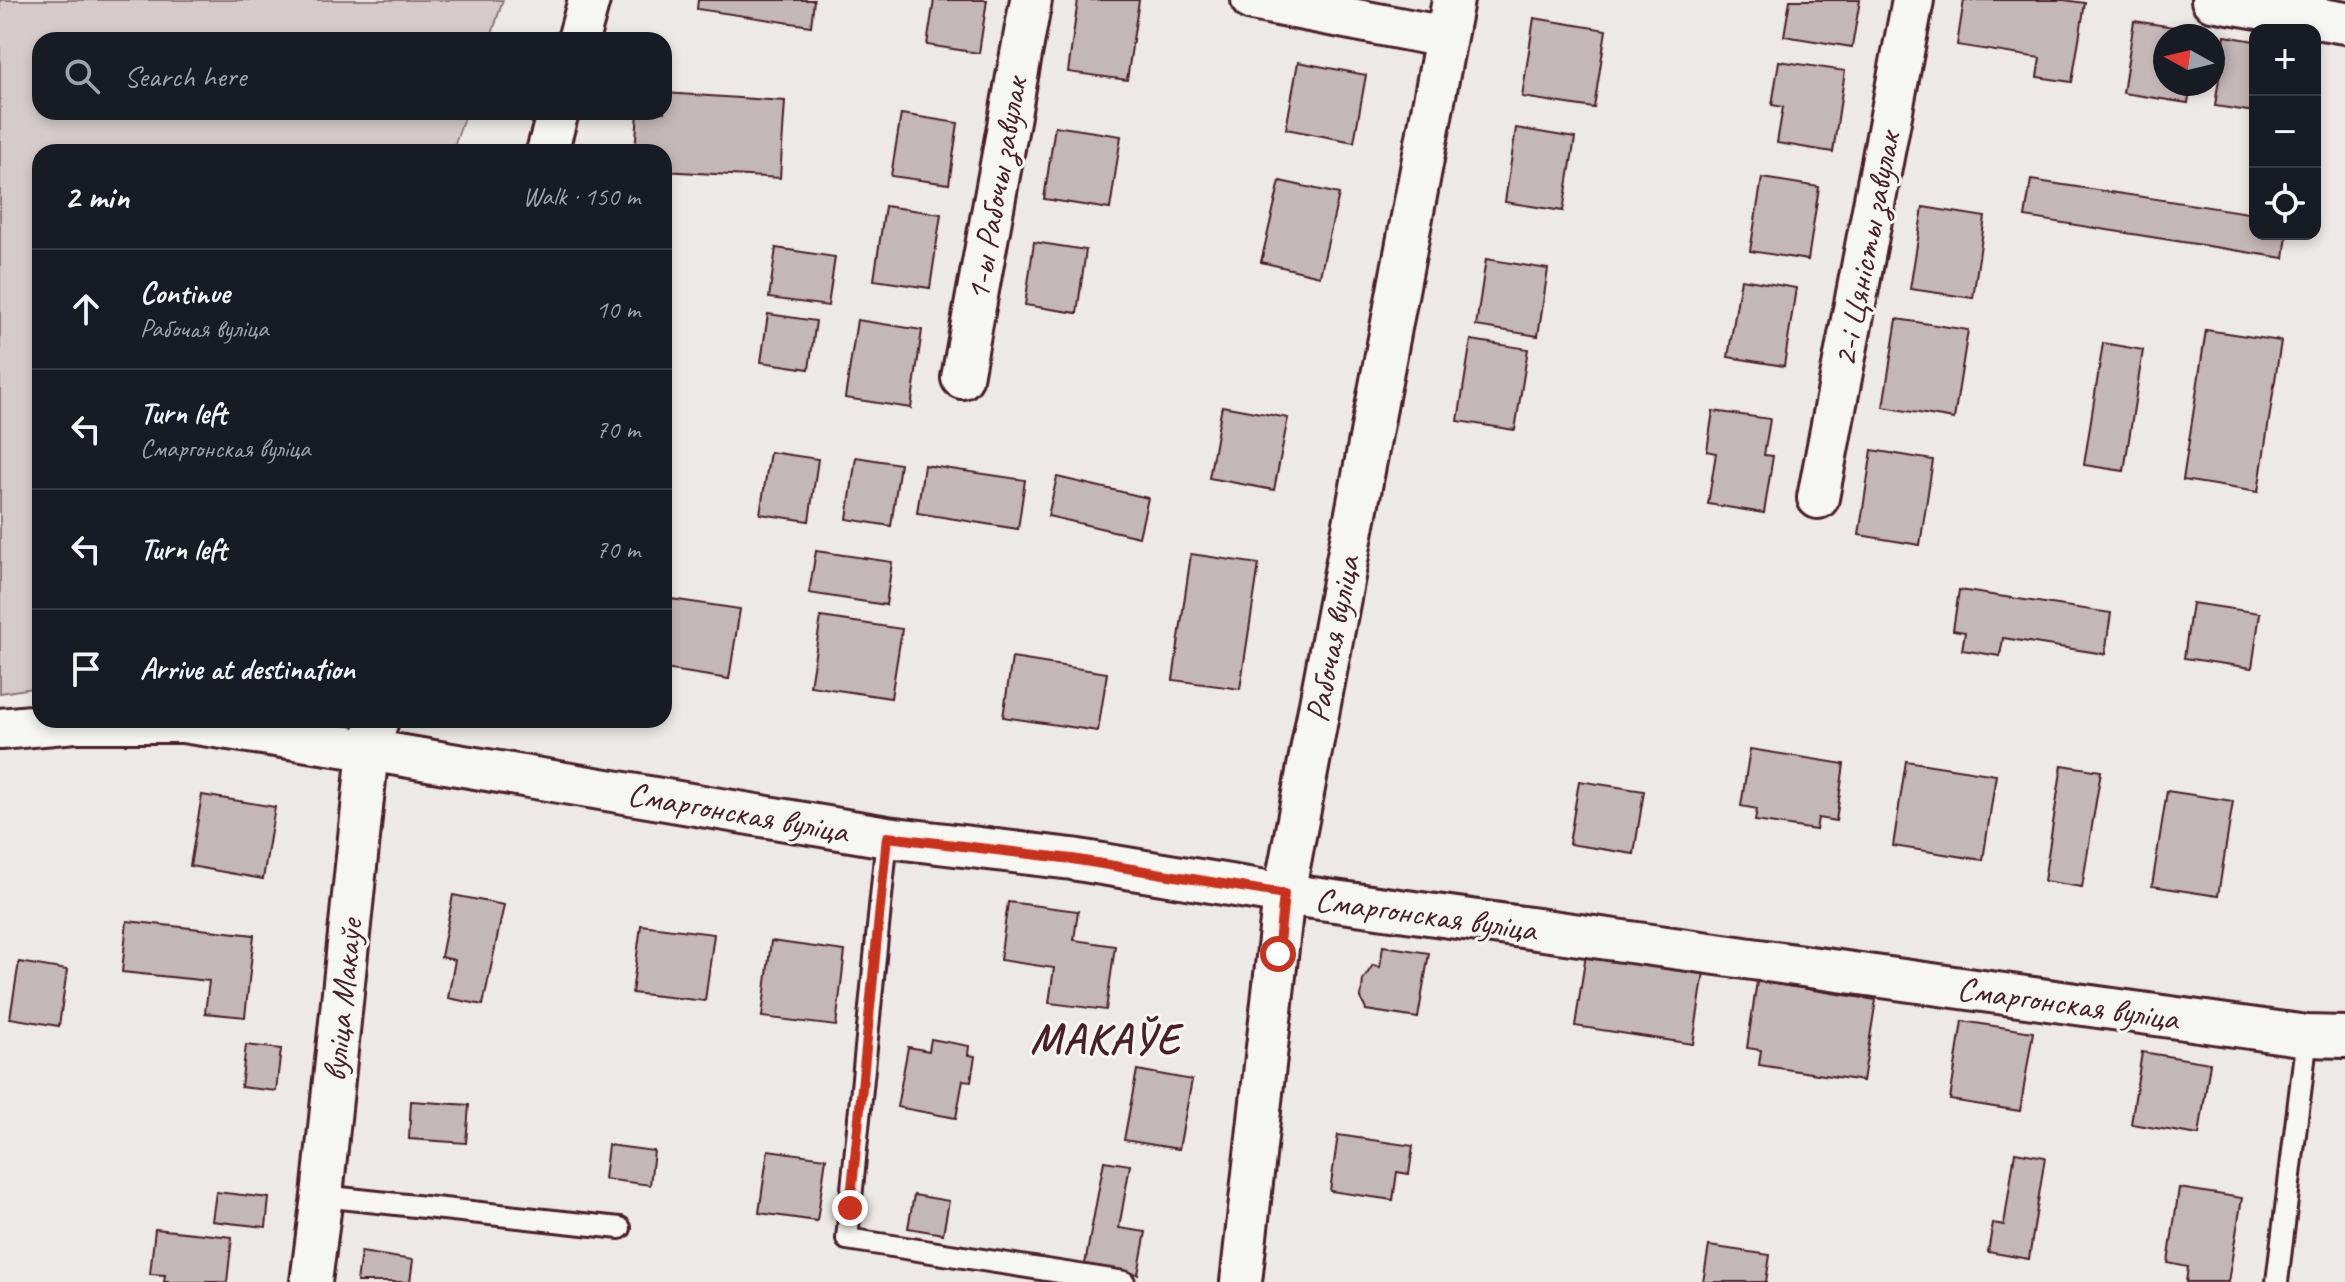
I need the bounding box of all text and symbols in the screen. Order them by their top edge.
north arrow [2153,24,2225,96]
map controls [2249,24,2321,240]
button: + [2249,24,2321,96]
search box [32,32,672,120]
icon: search [60,54,104,98]
text: Search here [124,57,246,95]
street label: 1-ы Рабочы завулак [955,71,1037,304]
button: − [2249,96,2321,168]
street label: 2-і Цяністы завулак [1822,125,1910,370]
button: locate [2249,168,2321,240]
text: 2 min [64,175,129,218]
text: Walk · 150 m [523,180,640,213]
text: Continue [140,274,230,312]
icon: ahead [64,287,108,331]
text: 10 m [596,293,640,326]
text: Рабочая вуліца [140,312,268,345]
text: Turn left [140,394,227,432]
icon: left [64,407,108,451]
text: 70 m [596,413,640,446]
text: Смаргонская вуліца [140,432,310,465]
icon: left [64,527,108,571]
text: Turn left [140,530,227,568]
text: 70 m [596,533,640,566]
street label: Рабочая вуліца [1295,550,1370,726]
icon: arrive [64,647,108,691]
text: Arrive at destination [140,650,355,688]
street label: Смаргонская вуліца [625,771,854,853]
street label: Смаргонская вуліца [1313,877,1541,951]
street label: вуліца Макаўе [312,914,372,1083]
route start [1260,936,1296,972]
street label: Смаргонская вуліца [1955,966,2183,1040]
district label: МАКАЎЕ [1030,1013,1184,1066]
route end [832,1190,868,1226]

